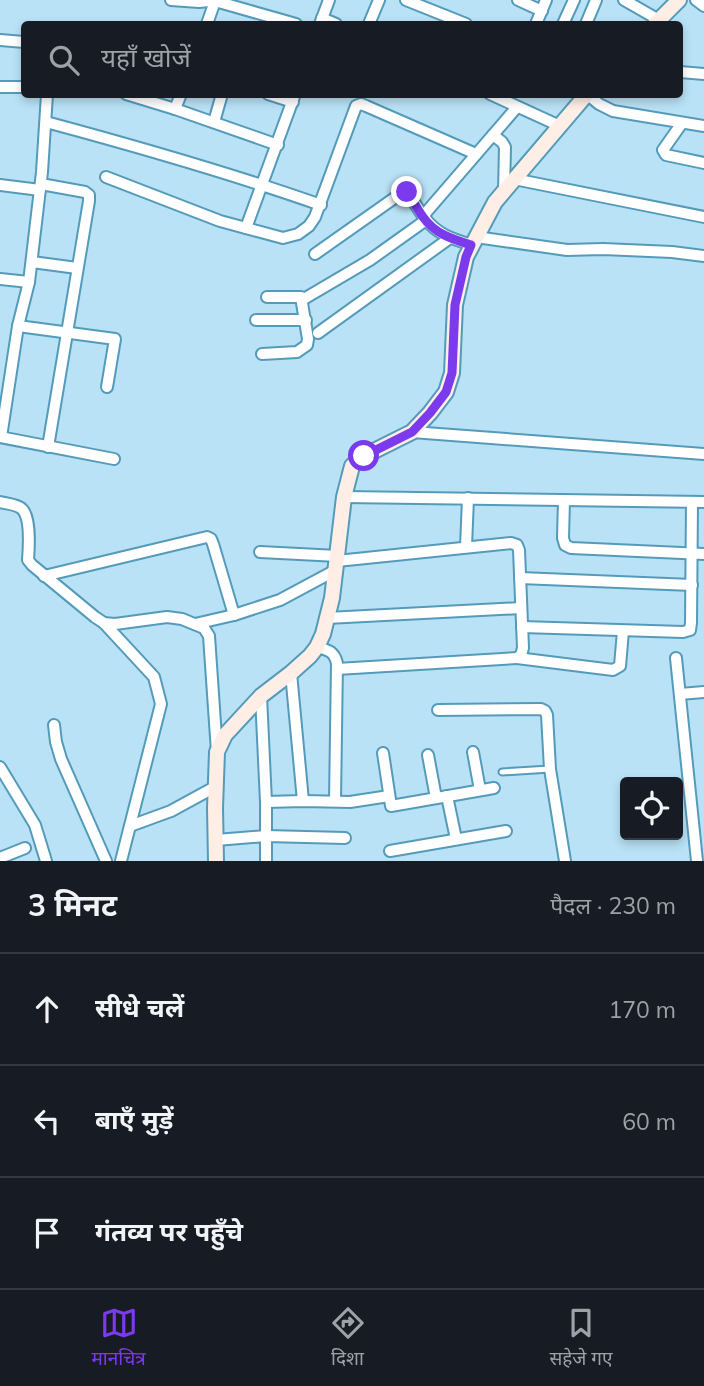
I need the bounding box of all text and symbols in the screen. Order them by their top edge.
search box [21,21,683,98]
icon: search [45,41,83,79]
text: यहाँ खोजें [101,41,191,74]
route end [391,176,422,207]
route start [348,440,379,471]
map controls [620,777,683,840]
button: locate [620,777,683,840]
text: 3 मिनट [28,886,117,924]
text: पैदल · 230 m [550,891,676,920]
icon: ahead [28,990,66,1028]
text: सीधे चलें [95,991,184,1024]
text: 170 m [608,995,676,1024]
icon: left [28,1102,66,1140]
text: बाएँ मुड़ें [95,1103,173,1136]
text: 60 m [622,1107,676,1136]
icon: arrive [28,1214,66,1252]
text: गंतव्य पर पहुँचे [95,1215,243,1248]
tab: मानचित्र [91,1304,146,1373]
tab: दिशा [329,1304,367,1373]
tab: सहेजे गए [549,1304,613,1373]

